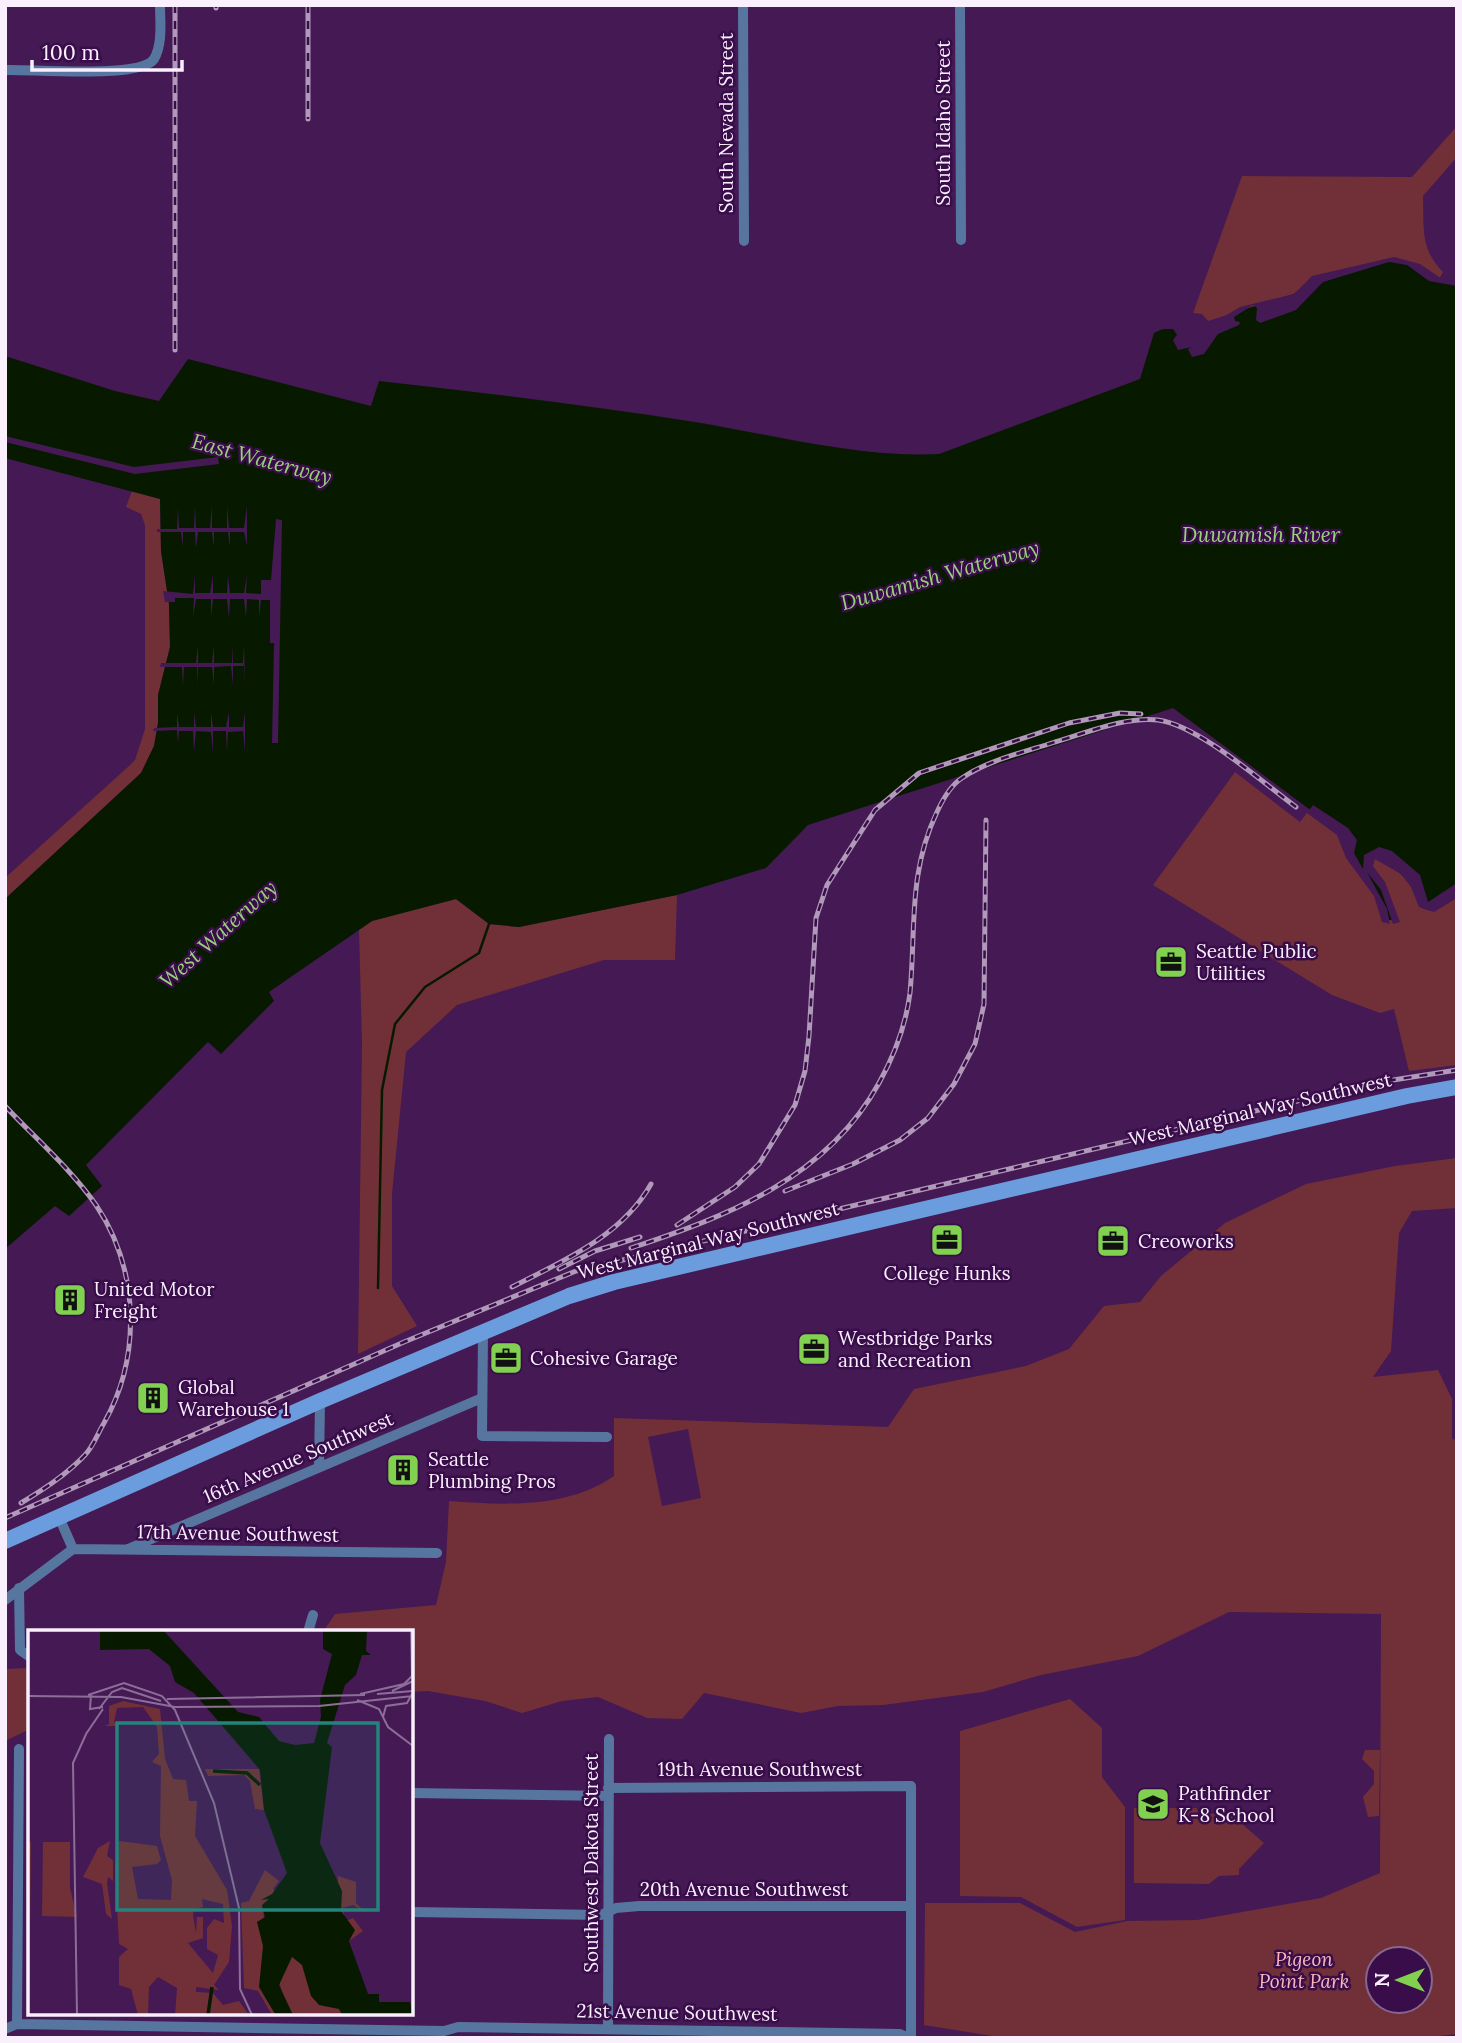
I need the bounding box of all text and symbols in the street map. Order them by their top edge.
scale bar [32,28,182,72]
street label: South Nevada Street [714,32,738,213]
text: 100 m [42,39,100,66]
street label: South Idaho Street [931,40,955,206]
water label: East Waterway [189,427,335,491]
water label: Duwamish River [1182,521,1341,548]
water label: Duwamish Waterway [838,534,1042,616]
water label: West Waterway [154,874,282,994]
place label: Seattle Public Utilities [1196,939,1317,985]
office icon: Seattle Public Utilities [1152,943,1190,981]
street label: West Marginal Way Southwest [1126,1067,1394,1151]
street label: West Marginal Way Southwest [575,1196,842,1284]
office icon: College Hunks [928,1221,966,1259]
office icon: Creoworks [1094,1222,1132,1260]
place label: Creoworks [1138,1229,1234,1253]
place label: College Hunks [883,1261,1011,1285]
place label: United Motor Freight [94,1277,215,1323]
building icon: United Motor Freight [51,1281,89,1319]
place label: Westbridge Parks and Recreation [838,1326,993,1372]
office icon: Westbridge Parks and Recreation [795,1330,833,1368]
office icon: Cohesive Garage [487,1339,525,1377]
place label: Cohesive Garage [530,1346,678,1370]
place label: Global Warehouse 1 [178,1375,289,1421]
building icon: Global Warehouse 1 [134,1379,172,1417]
street label: 16th Avenue Southwest [199,1406,397,1508]
place label: Seattle Plumbing Pros [428,1447,556,1493]
building icon: Seattle Plumbing Pros [384,1451,422,1489]
street label: 17th Avenue Southwest [137,1519,340,1547]
inset map [28,1630,413,2015]
street label: Southwest Dakota Street [579,1753,603,1973]
street label: 19th Avenue Southwest [658,1757,863,1781]
place label: Pathfinder K-8 School [1178,1781,1275,1827]
school or university icon: Pathfinder K-8 School [1134,1785,1172,1823]
street label: 20th Avenue Southwest [640,1877,849,1901]
north arrow [1364,1945,1434,2015]
park label: Pigeon Point Park [1259,1947,1349,1993]
text: N [1370,1972,1394,1987]
street label: 21st Avenue Southwest [576,1998,778,2026]

